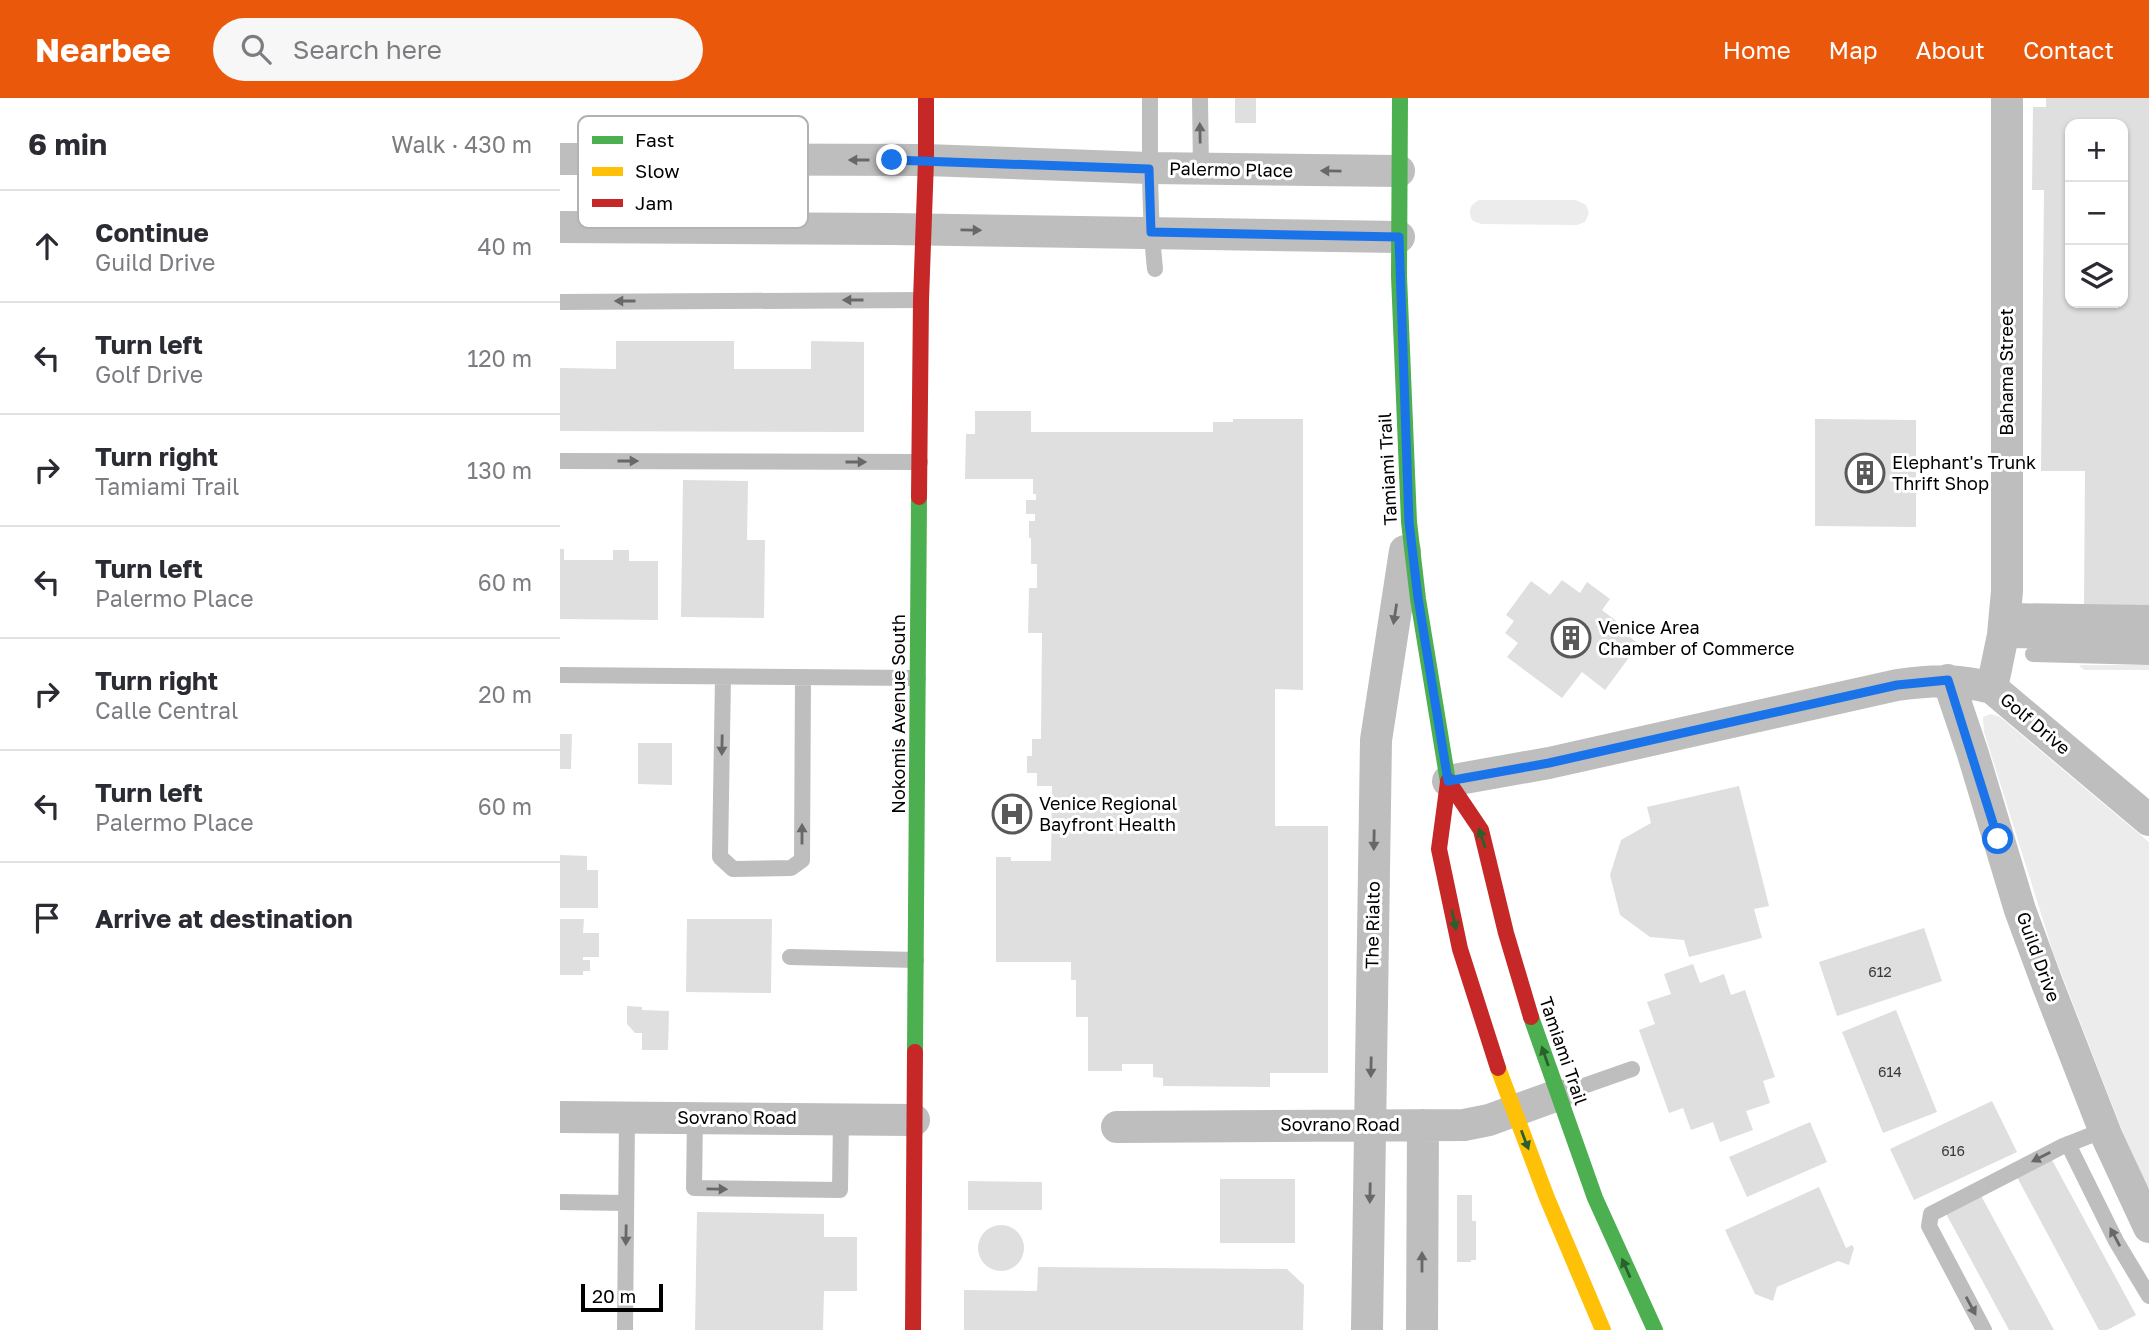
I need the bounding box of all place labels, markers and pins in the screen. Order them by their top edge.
place label: Elephant's Trunk Thrift Shop [1892,451,2036,494]
building icon: Elephant's Trunk Thrift Shop [1844,452,1886,494]
place label: Venice Area Chamber of Commerce [1598,616,1795,659]
building icon: Venice Area Chamber of Commerce [1550,617,1592,659]
place label: Venice Regional Bayfront Health [1039,792,1177,835]
hospital icon: Venice Regional Bayfront Health [991,793,1033,835]

